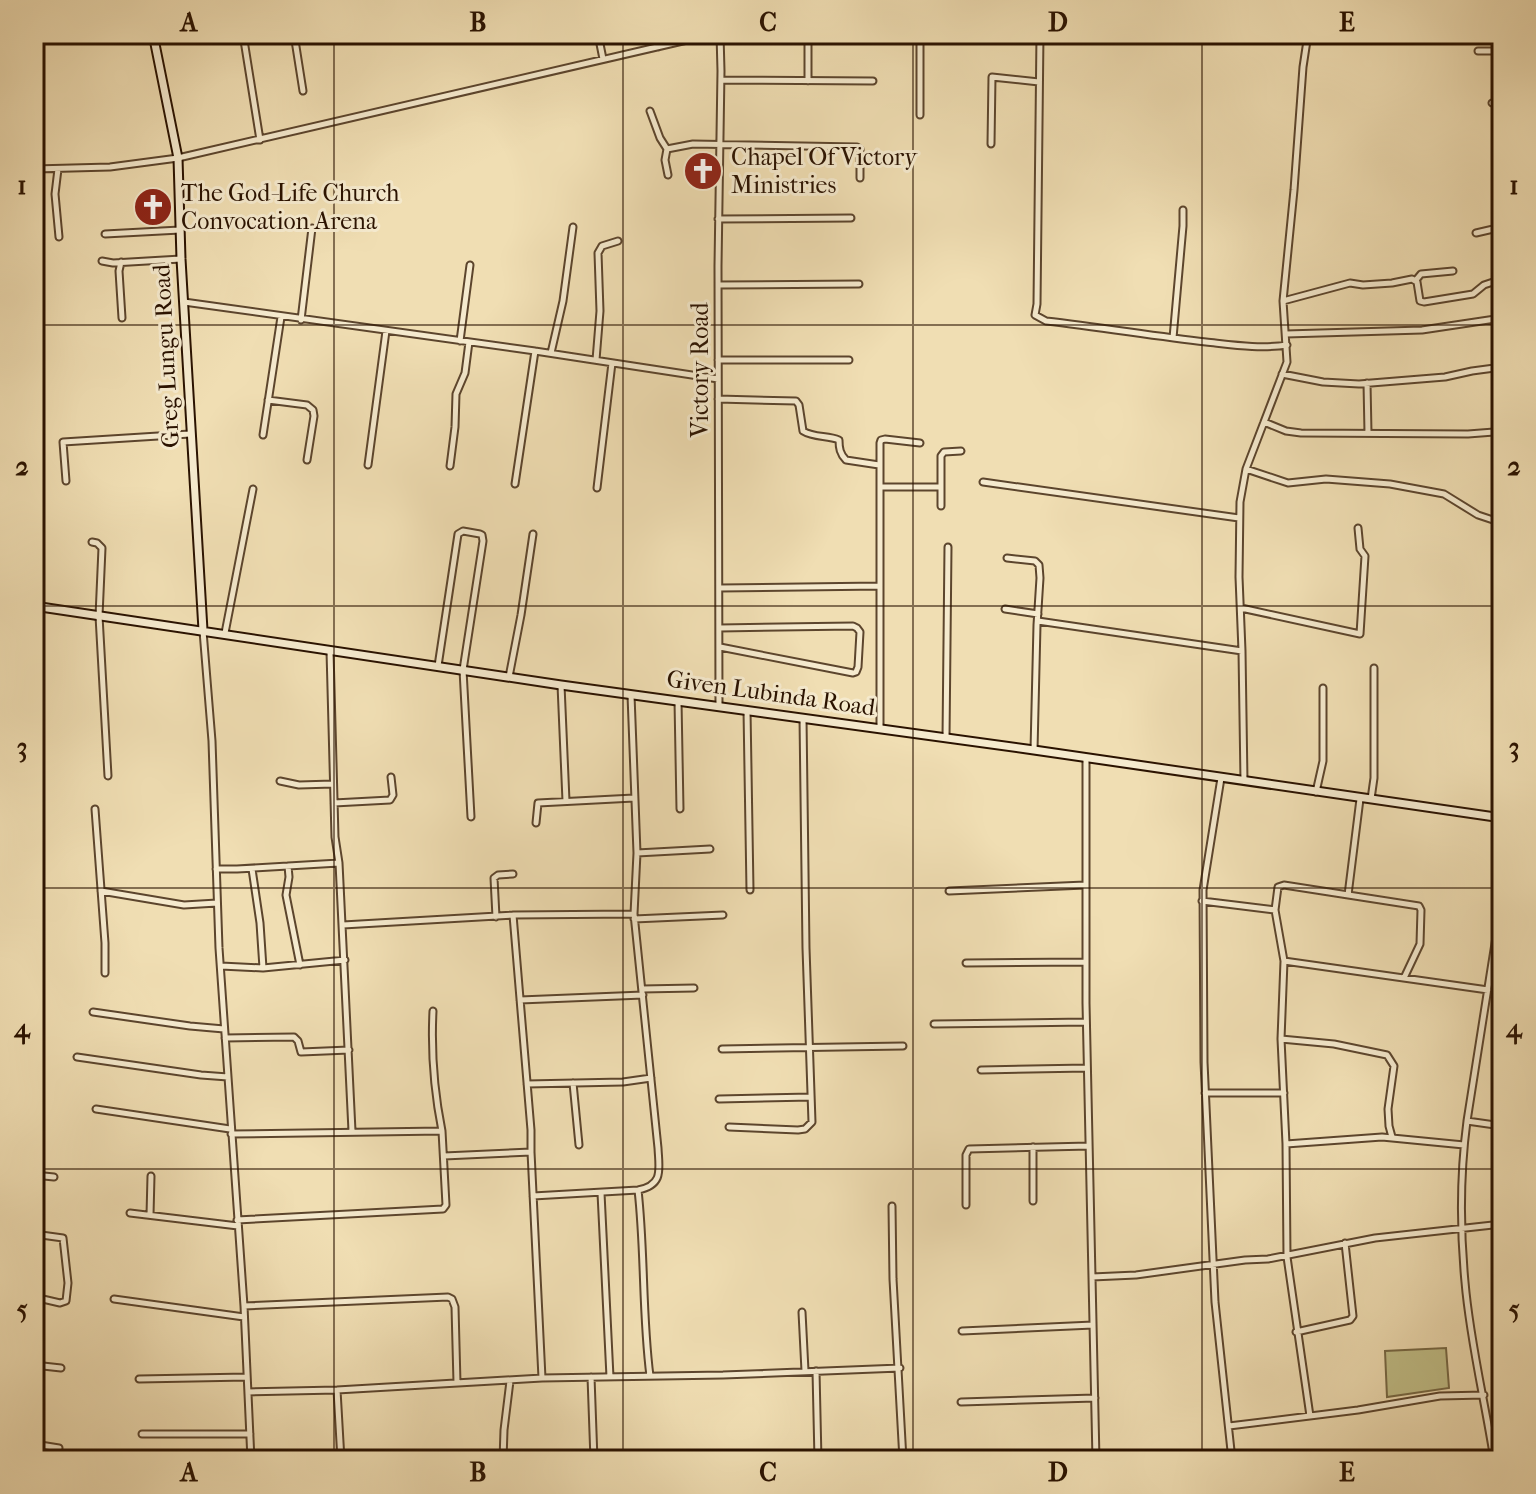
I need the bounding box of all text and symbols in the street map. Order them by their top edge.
text: A [179,7,199,38]
text: B [470,7,487,38]
text: C [759,7,777,38]
text: D [1048,7,1068,38]
text: E [1339,7,1355,38]
place label: Chapel Of Victory Ministries [731,143,918,199]
church icon: Chapel Of Victory Ministries [682,150,724,192]
text: 1 [17,170,27,201]
text: 1 [1509,170,1519,201]
place label: The God-Life Church Convocation Arena [181,179,400,235]
church icon: The God-Life Church Convocation Arena [132,186,174,228]
street label: Greg Lungu Road [147,262,185,449]
street label: Victory Road [686,301,714,439]
text: 2 [15,451,29,482]
text: 2 [1507,451,1521,482]
street label: Given Lubinda Road [665,665,878,722]
text: 3 [17,732,27,763]
text: 3 [1509,732,1519,763]
text: 4 [13,1013,31,1045]
text: 4 [1505,1013,1523,1045]
text: 5 [16,1294,28,1325]
text: 5 [1508,1294,1520,1325]
text: A [179,1457,199,1488]
text: B [470,1457,487,1488]
text: C [759,1457,777,1488]
text: D [1048,1457,1068,1488]
text: E [1339,1457,1355,1488]

